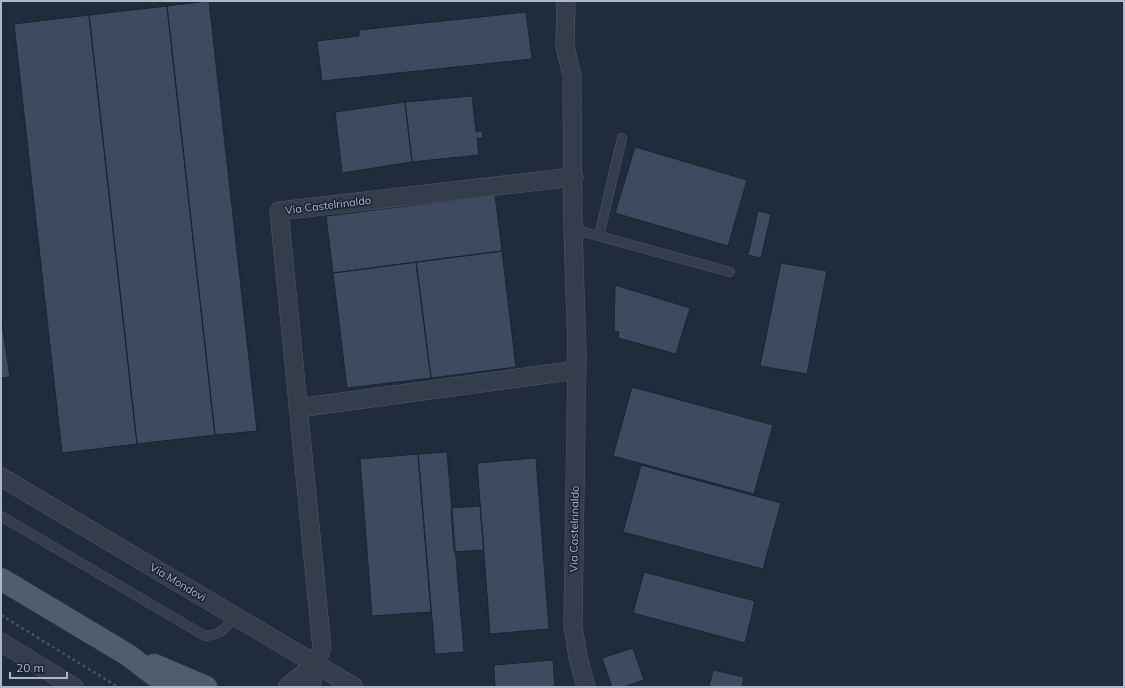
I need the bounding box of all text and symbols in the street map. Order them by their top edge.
street label: Via Castelrinaldo [284,193,372,217]
street label: Via Castelrinaldo [566,486,582,572]
street label: Via Mondovì [147,560,209,604]
scale bar [10,654,67,680]
text: 20 m [16,660,44,675]

